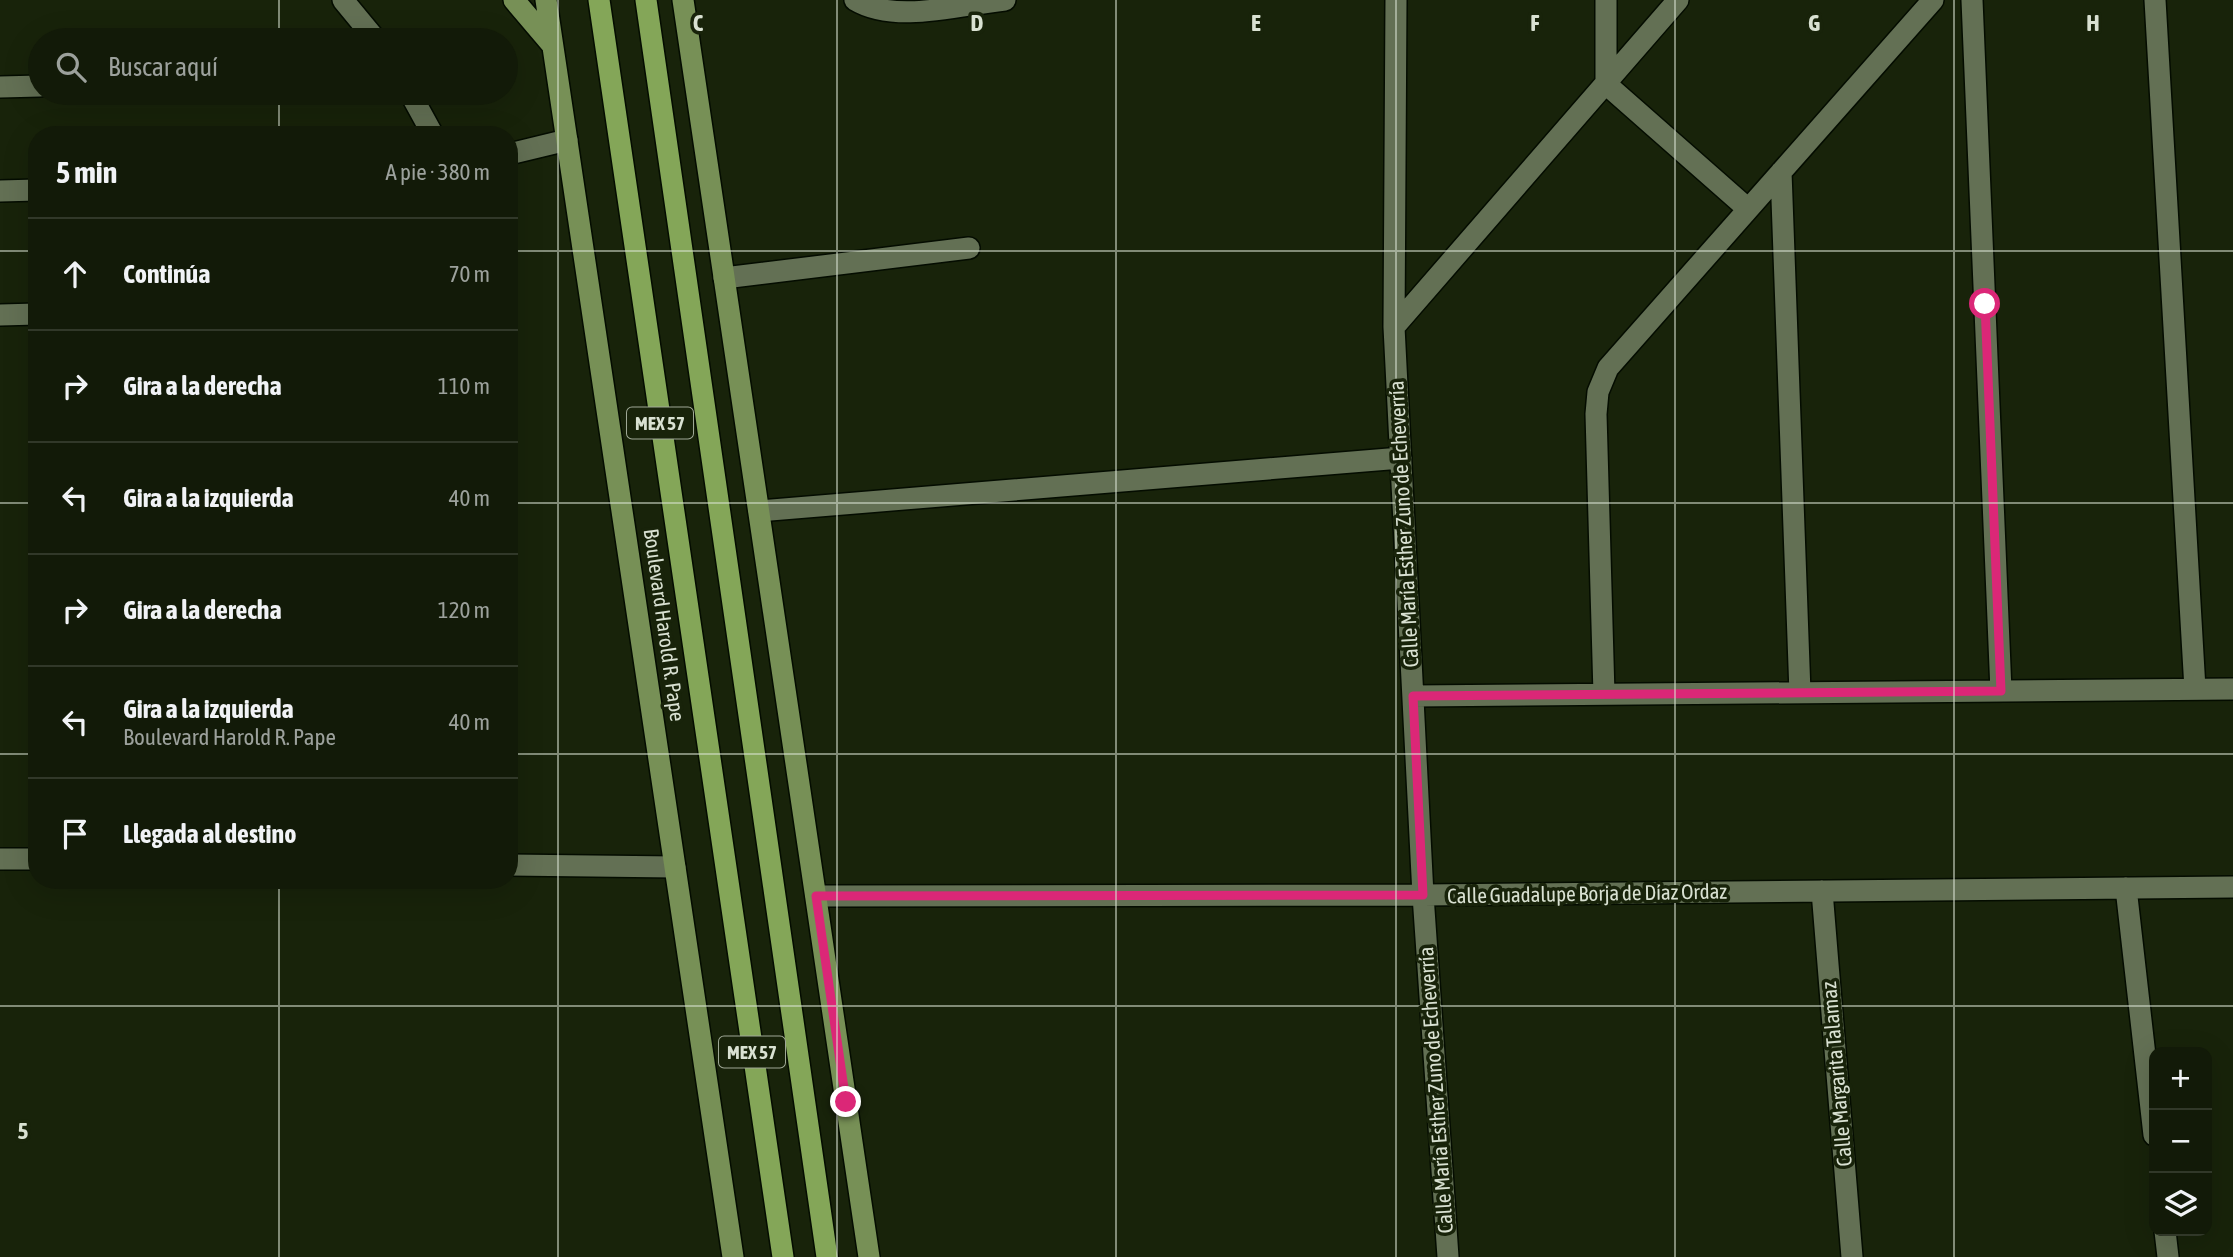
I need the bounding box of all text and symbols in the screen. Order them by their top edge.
text: C [693,10,704,36]
text: D [971,10,984,36]
text: E [1251,10,1261,36]
text: F [1530,10,1540,36]
text: G [1808,10,1820,36]
text: H [2086,10,2100,36]
search box [28,28,518,105]
icon: search [52,48,90,86]
text: Buscar aquí [108,52,218,82]
text: 5 min [56,155,117,189]
text: A pie · 380 m [386,159,490,185]
icon: ahead [56,255,94,293]
text: Continúa [123,259,210,289]
text: 70 m [449,261,490,287]
route start [1969,288,2000,319]
icon: right [56,367,94,405]
text: Gira a la derecha [123,371,282,401]
text: 110 m [438,373,490,399]
street label: Calle María Esther Zuno de Echeverría [1383,380,1423,668]
road number: MEX 57 [627,408,693,438]
icon: left [56,479,94,517]
text: Gira a la izquierda [123,483,294,513]
text: 40 m [449,485,490,511]
street label: Boulevard Harold R. Pape [640,527,690,723]
icon: right [56,591,94,629]
text: Gira a la derecha [123,595,282,625]
text: 120 m [438,597,490,623]
text: Gira a la izquierda [123,694,294,724]
icon: left [56,703,94,741]
text: 40 m [449,709,490,735]
text: Boulevard Harold R. Pape [123,724,336,750]
icon: arrive [56,815,94,853]
text: Llegada al destino [123,819,296,849]
street label: Calle Guadalupe Borja de Díaz Ordaz [1447,879,1727,907]
street label: Calle María Esther Zuno de Echeverría [1413,946,1457,1234]
street label: Calle Margarita Talamaz [1816,980,1856,1167]
road number: MEX 57 [719,1036,785,1068]
map controls [2149,1047,2212,1236]
button: + [2149,1047,2212,1110]
route end [830,1086,861,1117]
button: − [2149,1110,2212,1173]
text: 5 [18,1118,29,1144]
button: layers [2149,1173,2212,1236]

